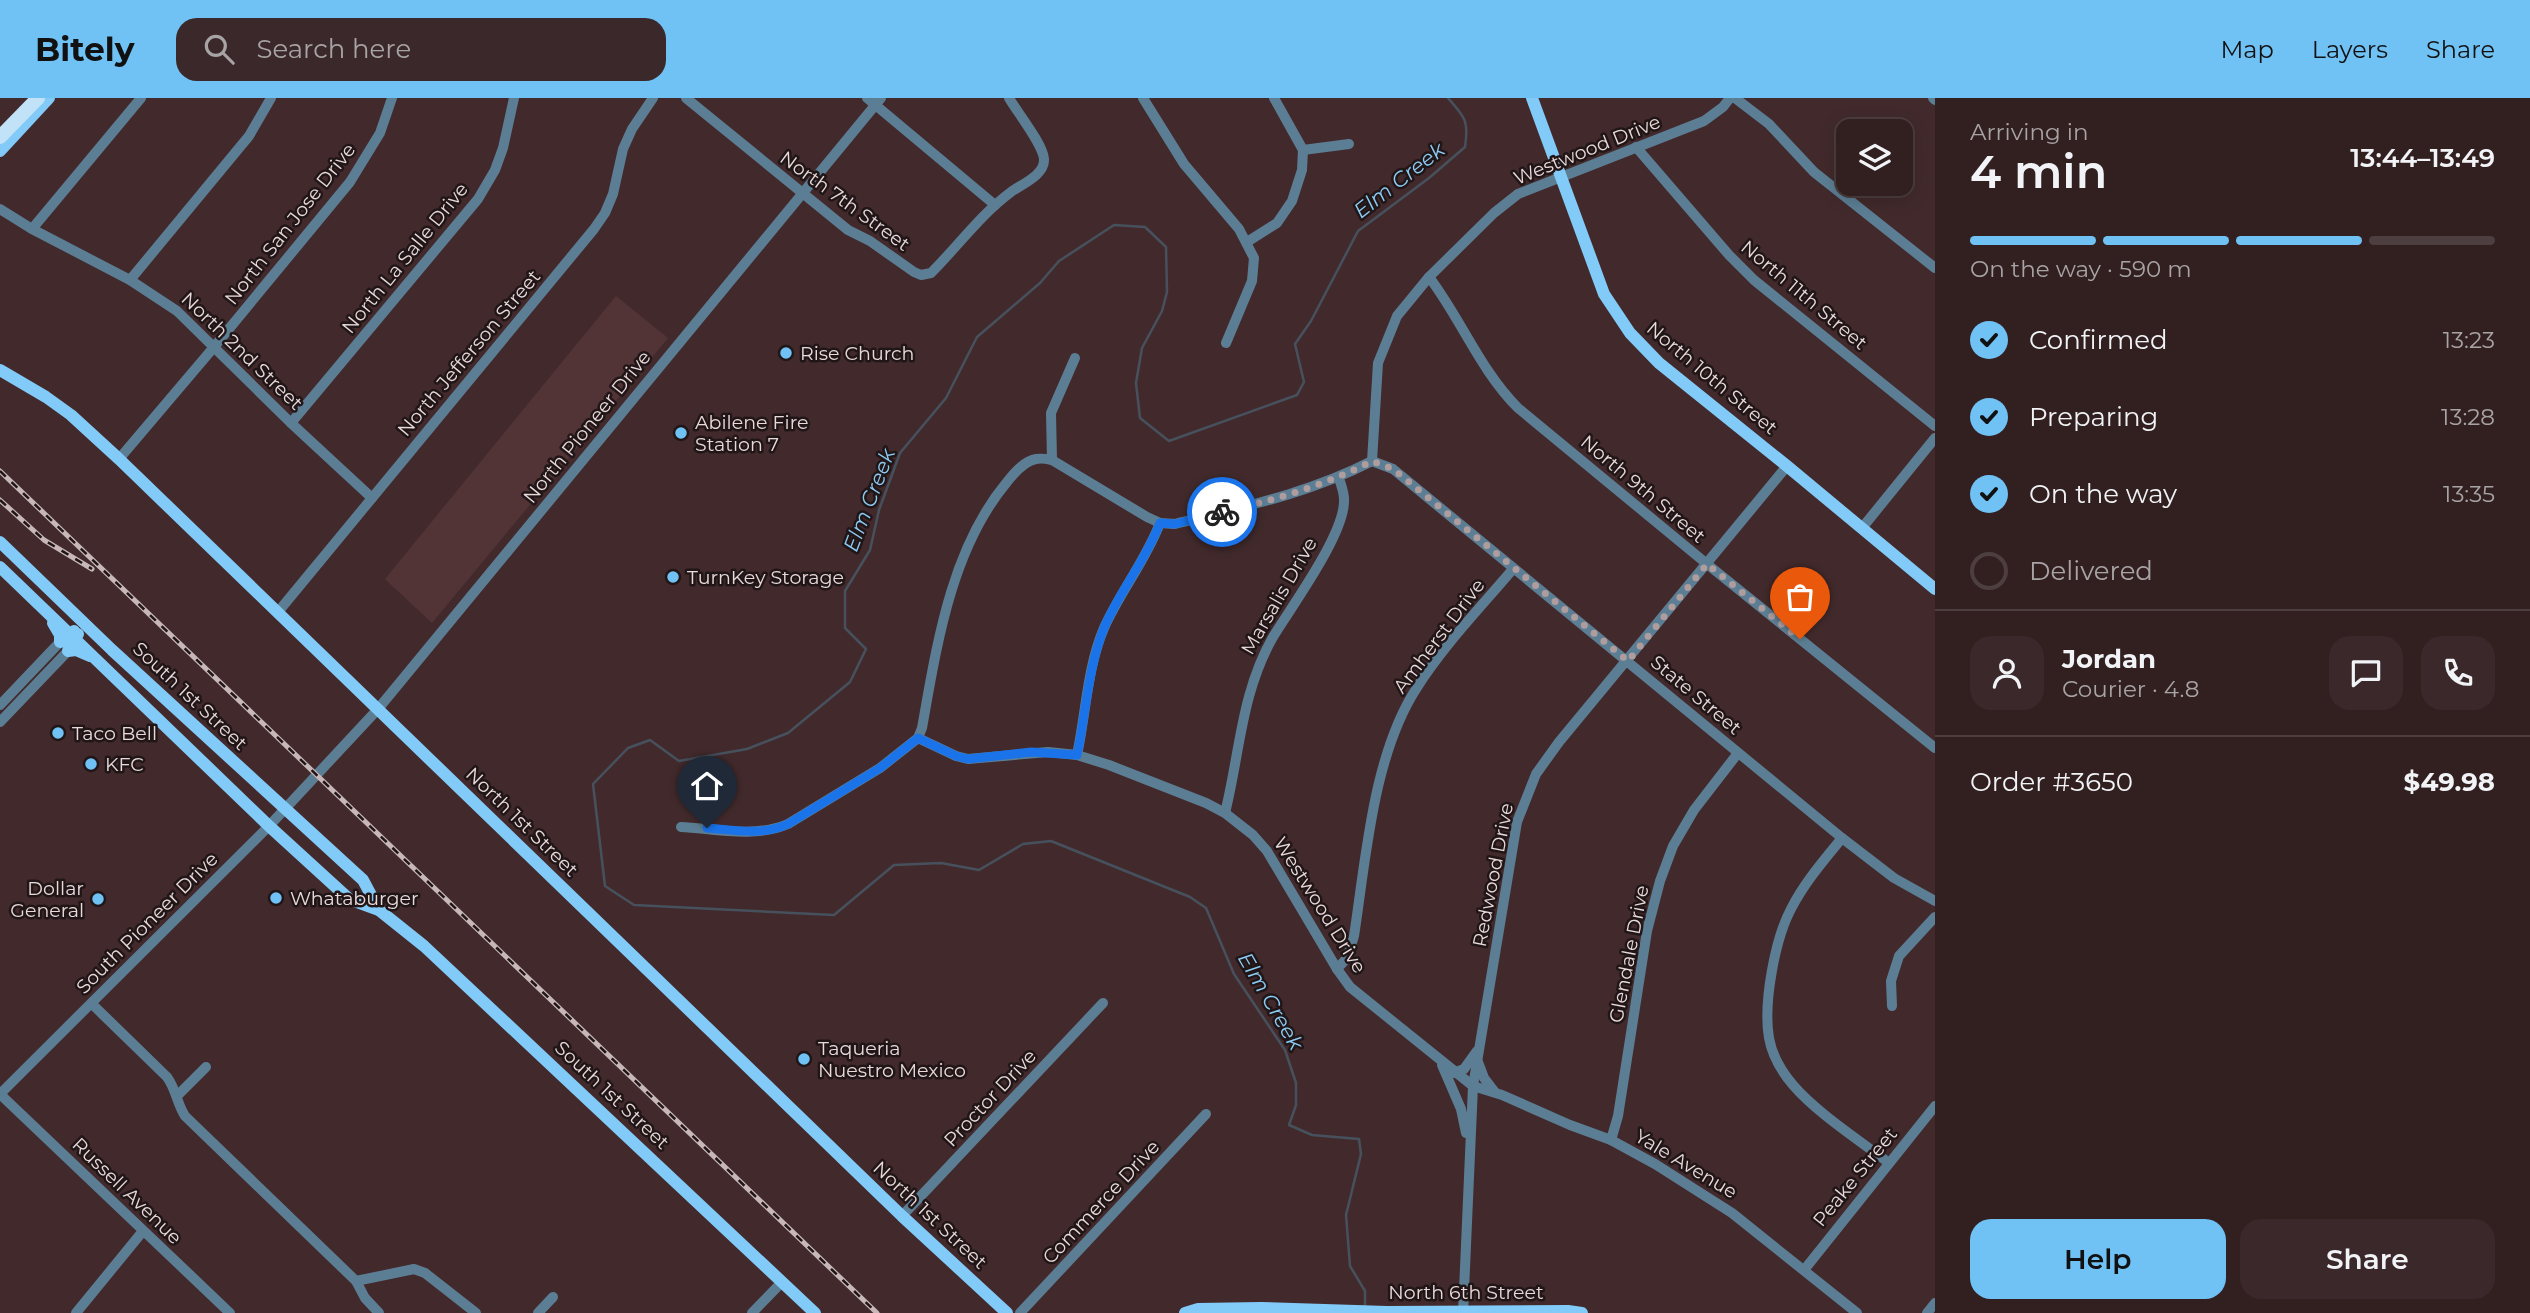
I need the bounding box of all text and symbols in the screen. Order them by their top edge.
search box [176,18,666,81]
text: Bitely [35,29,134,69]
icon: search [200,30,238,68]
text: Search here [256,33,411,65]
text: Map [2220,35,2274,64]
text: Layers [2312,35,2388,64]
text: Share [2426,35,2495,64]
street label: Westwood Drive [1510,110,1664,190]
text: Arriving in [1970,118,2089,146]
map controls [1836,119,1913,196]
button: layers [1836,119,1913,196]
water label: Elm Creek [1349,136,1451,223]
street label: North San Jose Drive [220,139,360,309]
text: 13:44–13:49 [2350,142,2495,174]
text: 4 min [1970,143,2107,200]
street label: North 7th Street [776,146,915,256]
street label: North La Salle Drive [337,178,473,338]
street label: North 11th Street [1736,236,1872,355]
text: On the way · 590 m [1970,255,2192,283]
street label: North Jefferson Street [393,265,546,441]
street label: North 2nd Street [177,287,308,415]
street label: North 10th Street [1642,317,1782,440]
icon: check [1970,321,2008,359]
text: Confirmed [2029,324,2168,356]
text: 13:23 [2443,326,2495,354]
place label: Rise Church [800,342,914,365]
marker: Rise Church [778,345,794,361]
street label: North Pioneer Drive [518,346,656,508]
icon: check [1970,398,2008,436]
text: Preparing [2029,401,2158,433]
text: 13:28 [2441,403,2495,431]
place label: Abilene Fire Station 7 [695,411,809,456]
marker: Abilene Fire Station 7 [673,425,689,441]
street label: North 9th Street [1576,430,1710,548]
water label: Elm Creek [838,443,901,555]
icon: check [1970,475,2008,513]
courier [1187,477,1257,547]
text: On the way [2029,478,2177,510]
text: 13:35 [2443,480,2495,508]
icon: bike [1203,493,1241,531]
street label: Marsalis Drive [1236,533,1322,659]
text: Delivered [2029,555,2153,587]
place label: TurnKey Storage [687,566,844,589]
pin [1770,567,1830,639]
marker: TurnKey Storage [665,569,681,585]
street label: Amherst Drive [1388,574,1490,698]
icon: bag [1781,578,1819,616]
button: person [1970,636,2044,710]
button: chat [2329,636,2403,710]
button: phone [2421,636,2495,710]
street label: South 1st Street [128,637,252,755]
text: Jordan [2062,643,2156,675]
street label: State Street [1646,650,1746,740]
text: Courier · 4.8 [2062,675,2199,703]
place label: Taco Bell [72,722,157,745]
marker: Taco Bell [50,725,66,741]
place label: KFC [105,753,144,776]
marker: KFC [83,756,99,772]
pin [677,756,737,828]
street label: North 1st Street [461,763,583,882]
text: Order #3650 [1970,766,2133,798]
text: $49.98 [2404,766,2495,798]
icon: home [688,767,726,805]
street label: Redwood Drive [1468,801,1518,949]
street label: Westwood Drive [1269,833,1371,977]
street label: South Pioneer Drive [71,847,223,999]
place label: Dollar General [10,877,84,922]
street label: Glendale Drive [1604,883,1654,1025]
place label: Whataburger [290,887,419,910]
marker: Whataburger [268,890,284,906]
marker: Dollar General [90,891,106,907]
water label: Elm Creek [1233,948,1310,1056]
street label: South 1st Street [550,1036,674,1154]
place label: Taqueria Nuestro Mexico [818,1037,966,1082]
street label: Proctor Drive [939,1044,1041,1152]
marker: Taqueria Nuestro Mexico [796,1051,812,1067]
street label: Peake Street [1808,1123,1902,1231]
street label: Yale Avenue [1631,1124,1741,1204]
street label: Russell Avenue [67,1133,187,1249]
street label: Commerce Drive [1038,1135,1164,1269]
street label: North 1st Street [868,1156,992,1274]
button: Help [1970,1219,2226,1299]
button: Share [2240,1219,2495,1299]
street label: North 6th Street [1388,1281,1544,1304]

